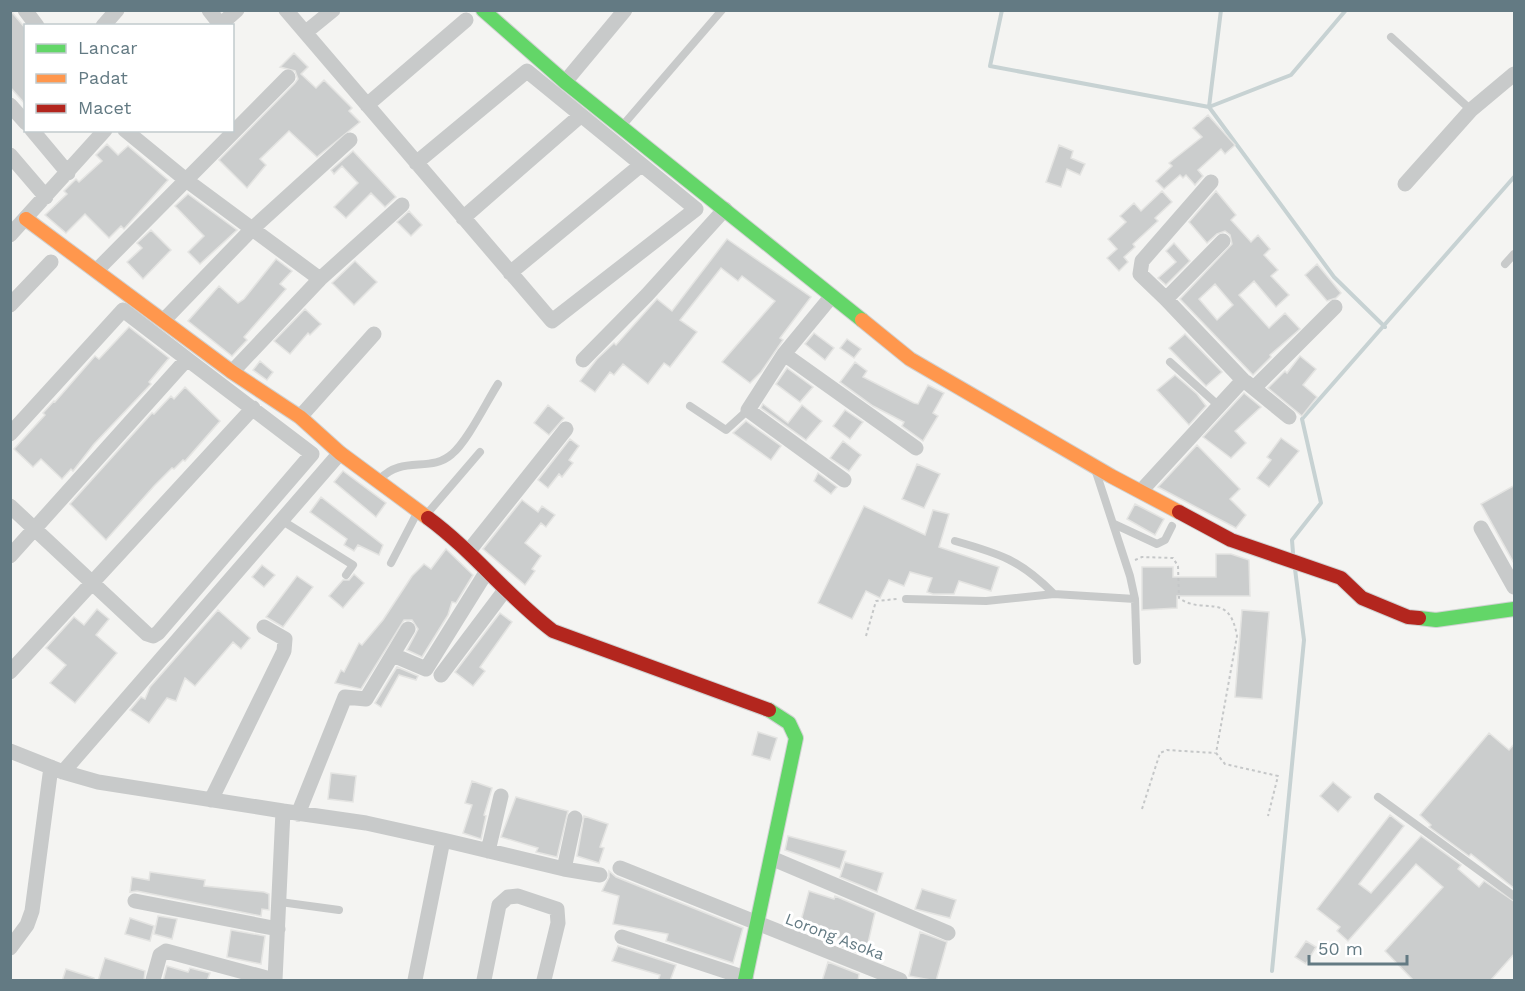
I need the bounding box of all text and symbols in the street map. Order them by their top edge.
legend [24,24,234,132]
text: Lancar [78,37,138,58]
text: Padat [78,67,128,88]
text: Macet [78,97,132,118]
street label: Lorong Asoka [783,909,887,964]
scale bar [1309,928,1406,966]
text: 50 m [1318,938,1363,959]

